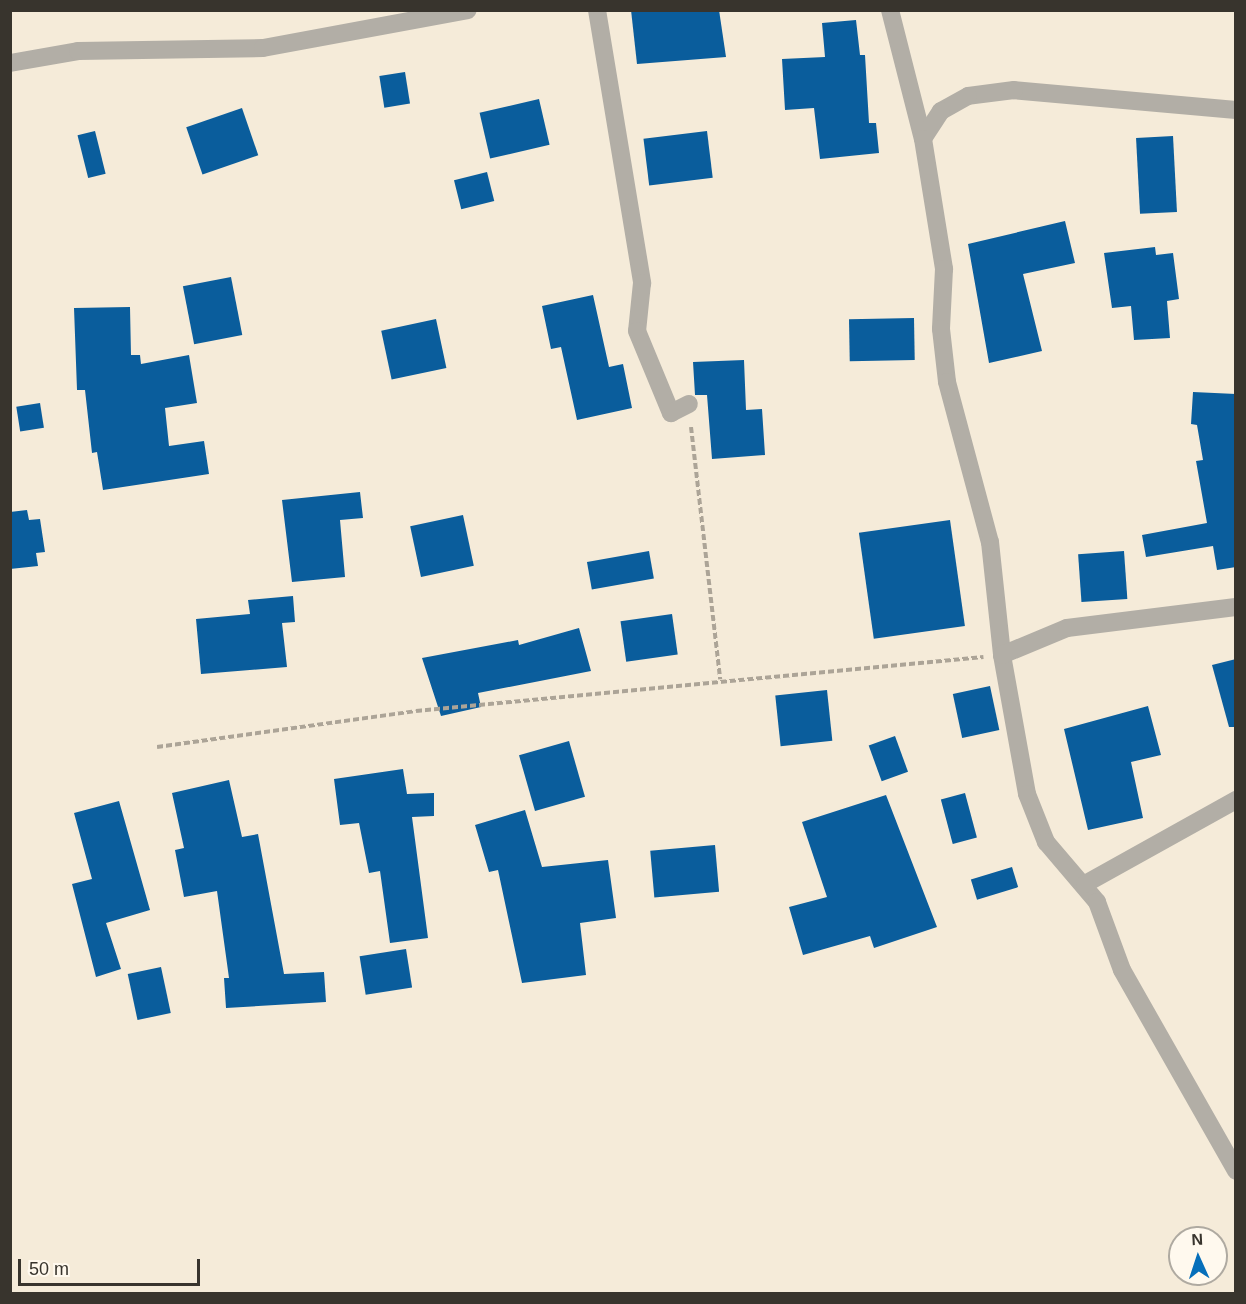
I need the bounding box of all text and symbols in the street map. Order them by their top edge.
north arrow [1168,1226,1228,1286]
text: N [1191,1231,1203,1248]
scale bar [21,1247,202,1285]
text: 50 m [29,1259,69,1279]

